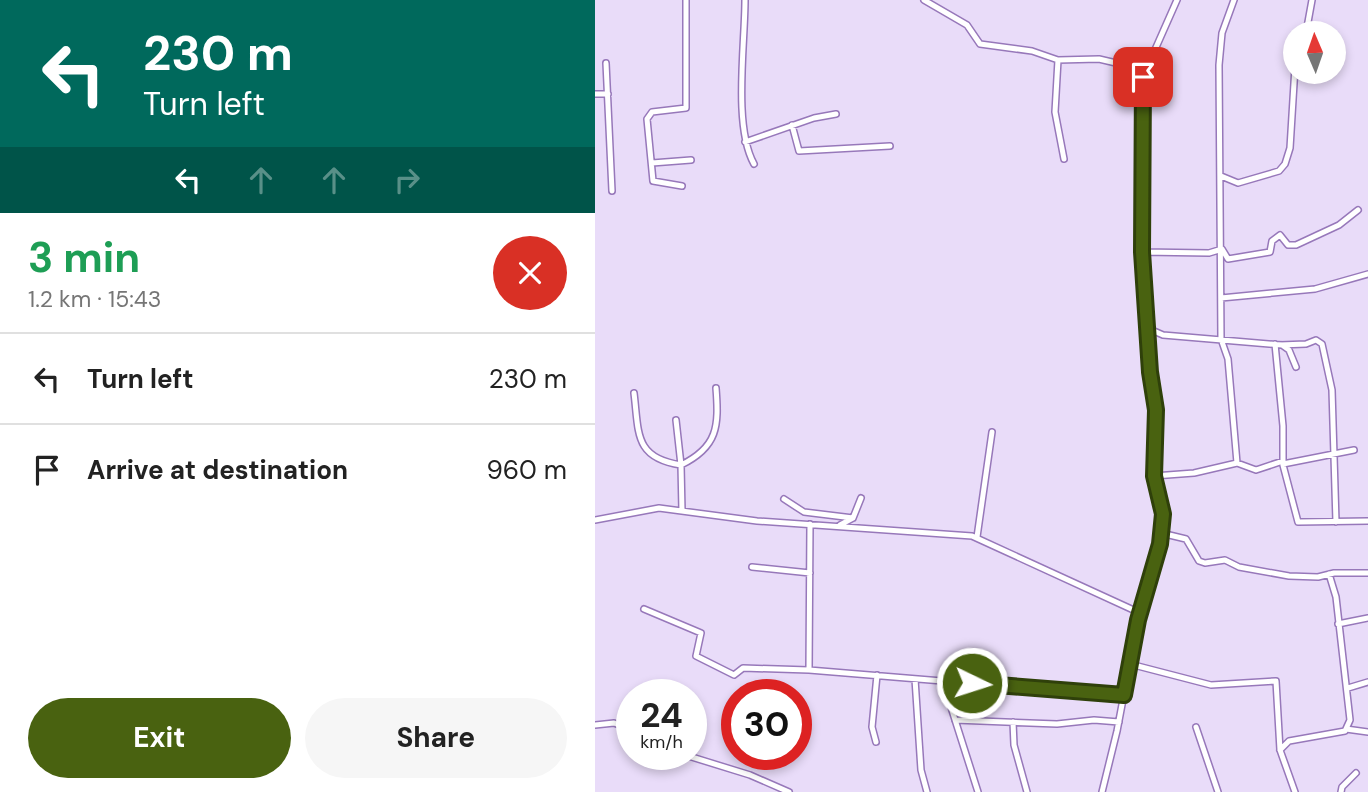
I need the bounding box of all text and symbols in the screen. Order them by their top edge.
text: 230 m [143,21,293,85]
north arrow [1283,21,1346,84]
map controls [1283,21,1346,84]
icon: left [28,28,119,119]
pin [1113,47,1173,107]
icon: arrive [1124,58,1162,96]
text: Turn left [143,83,265,125]
icon: left [169,161,207,199]
icon: ahead [242,161,280,199]
icon: ahead [315,161,353,199]
icon: right [388,161,426,199]
text: 3 min [28,230,140,285]
button: close [493,236,567,310]
text: 1.2 km · 15:43 [28,284,161,314]
icon: left [28,360,66,398]
text: Turn left [87,362,194,396]
text: 230 m [489,362,567,396]
icon: arrive [28,451,66,489]
text: Arrive at destination [87,453,348,487]
text: 960 m [486,453,567,487]
position arrow [935,646,1009,720]
speed limit sign: 30 [721,679,812,770]
text: 24 [640,692,683,738]
button: Exit [28,698,291,778]
button: Share [305,698,567,778]
text: km/h [640,730,683,754]

